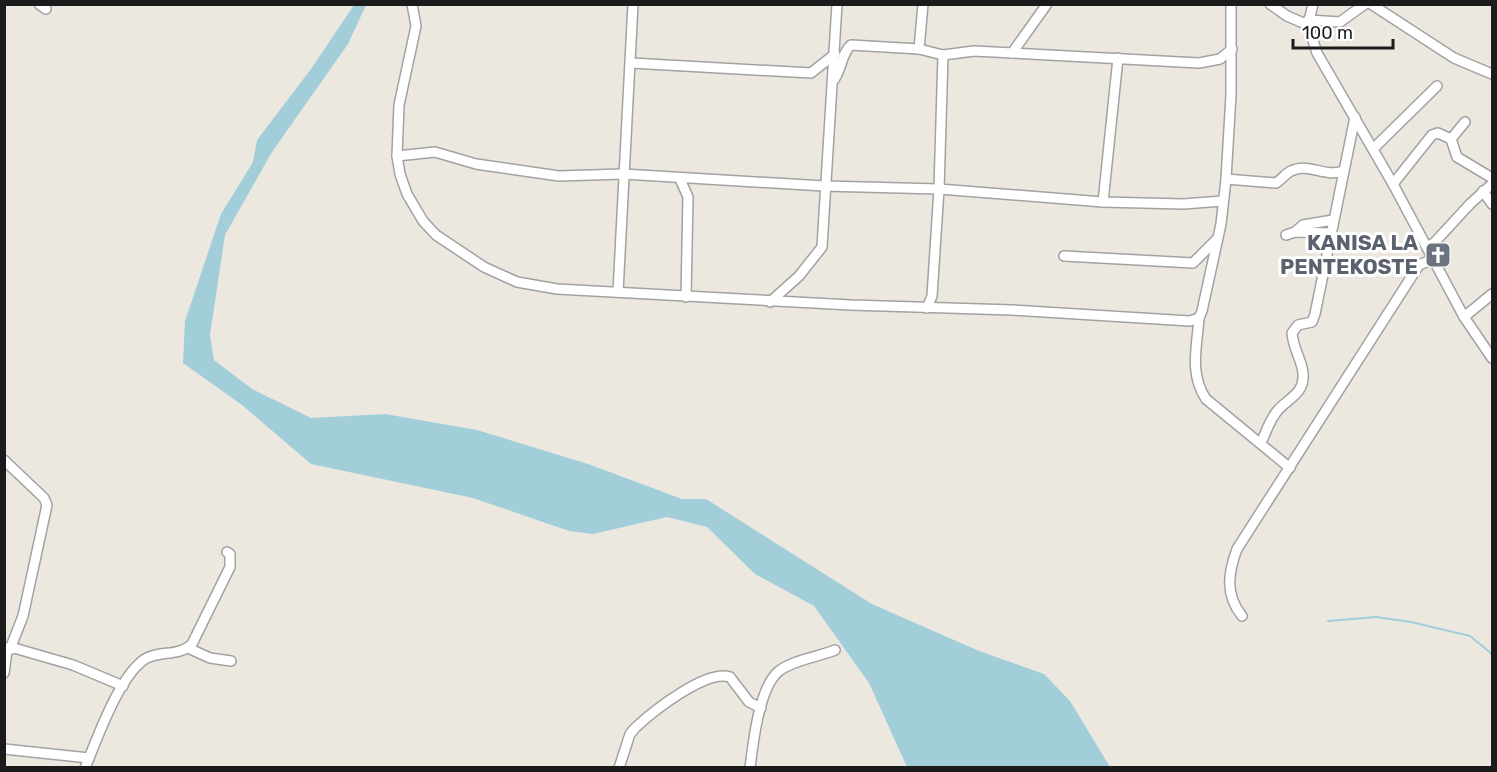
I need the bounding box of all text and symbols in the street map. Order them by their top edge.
scale bar [1293,12,1394,50]
text: 100 m [1302,22,1353,44]
place label: KANISA LA PENTEKOSTE [1280,230,1418,279]
church icon: KANISA LA PENTEKOSTE [1423,240,1453,270]

